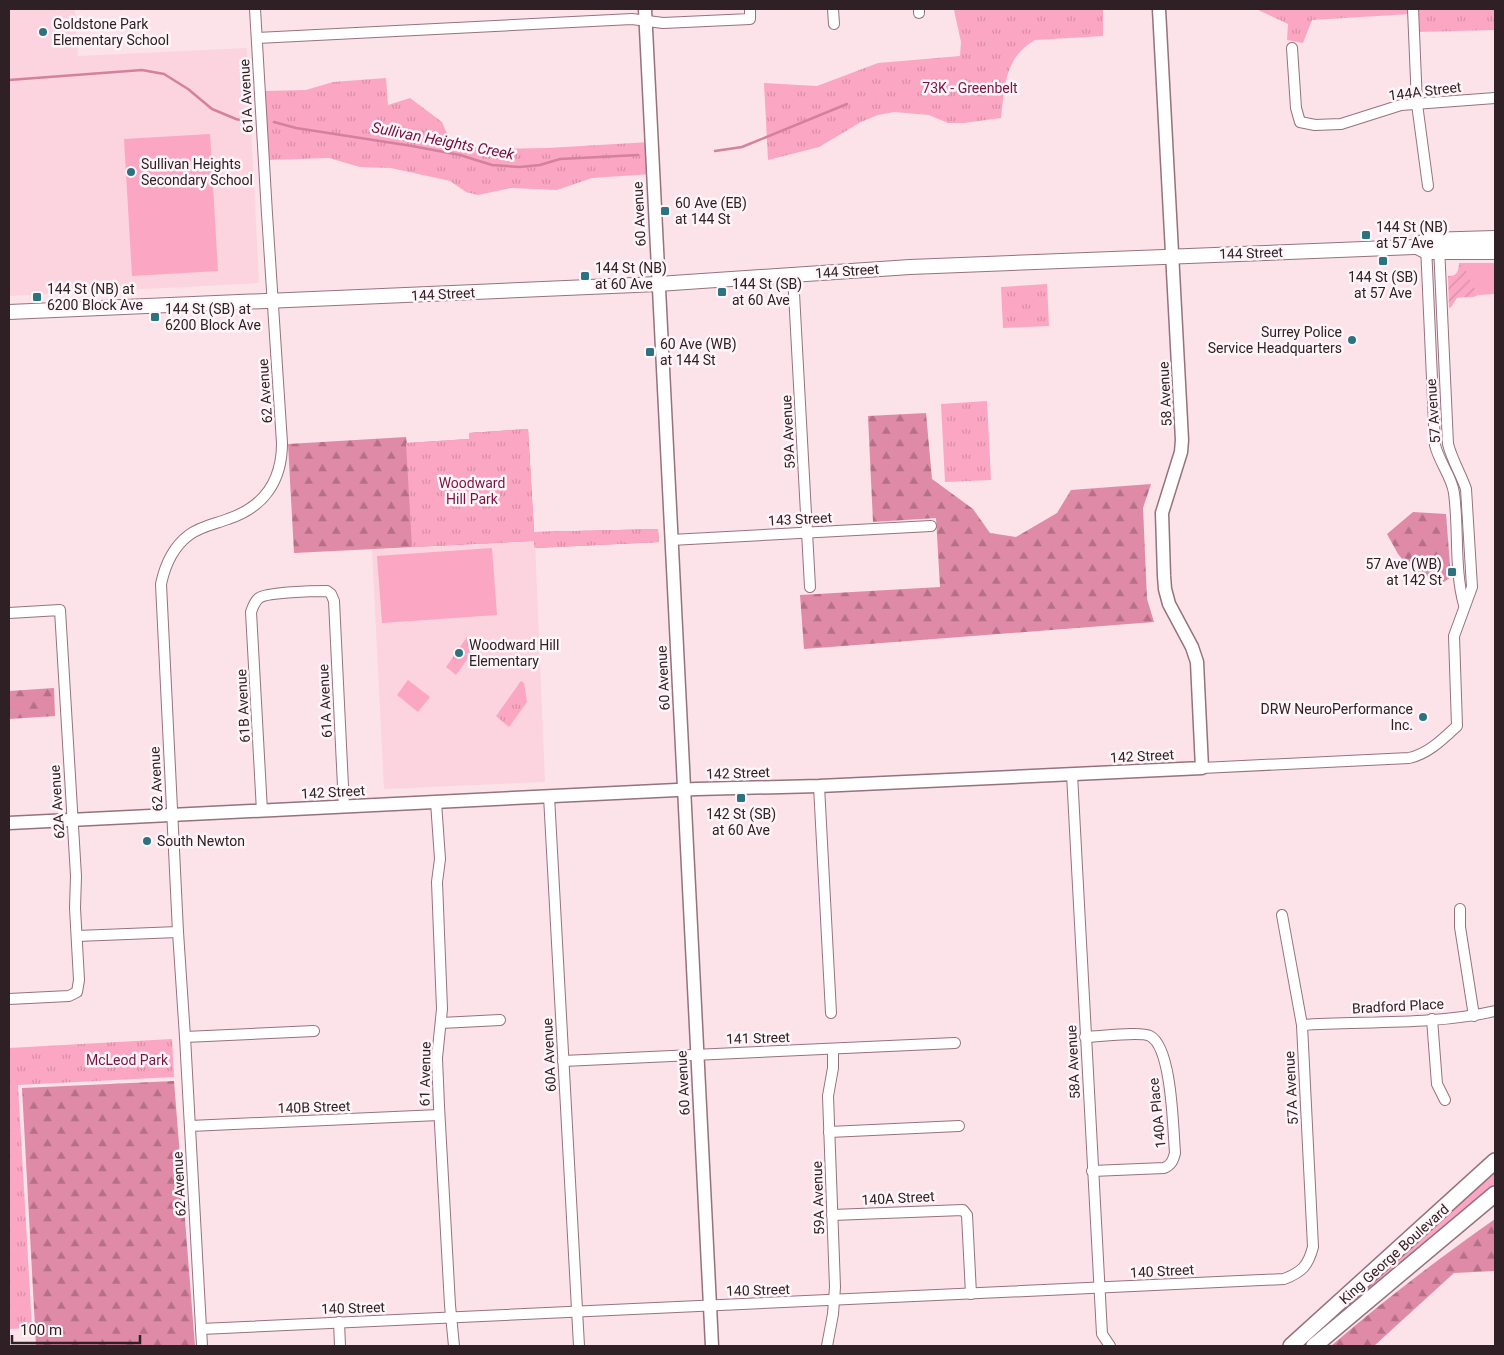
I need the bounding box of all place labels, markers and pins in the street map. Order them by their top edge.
place label: Goldstone Park Elementary School [53,16,169,48]
marker: Goldstone Park Elementary School [37,26,49,38]
place label: Sullivan Heights Secondary School [141,156,253,188]
marker: Sullivan Heights Secondary School [125,166,137,178]
place label: 60 Ave (EB) at 144 St [675,195,747,227]
marker: 60 Ave (EB) at 144 St [659,205,671,217]
place label: 144 St (NB) at 57 Ave [1376,219,1448,251]
marker: 144 St (NB) at 57 Ave [1360,229,1372,241]
marker: 144 St (SB) at 57 Ave [1377,255,1389,267]
place label: 144 St (NB) at 60 Ave [595,260,667,292]
place label: 144 St (SB) at 57 Ave [1348,269,1418,301]
marker: 144 St (NB) at 60 Ave [579,270,591,282]
place label: 144 St (SB) at 60 Ave [732,276,802,308]
place label: 144 St (NB) at 6200 Block Ave [47,281,143,313]
marker: 144 St (SB) at 60 Ave [716,286,728,298]
marker: 144 St (NB) at 6200 Block Ave [31,291,43,303]
place label: 144 St (SB) at 6200 Block Ave [165,301,261,333]
marker: 144 St (SB) at 6200 Block Ave [149,311,161,323]
place label: Surrey Police Service Headquarters [1208,324,1342,356]
marker: Surrey Police Service Headquarters [1346,334,1358,346]
place label: 60 Ave (WB) at 144 St [660,336,737,368]
marker: 60 Ave (WB) at 144 St [644,346,656,358]
place label: 57 Ave (WB) at 142 St [1365,556,1442,588]
marker: 57 Ave (WB) at 142 St [1446,566,1458,578]
place label: Woodward Hill Elementary [469,637,559,669]
marker: Woodward Hill Elementary [453,647,465,659]
place label: DRW NeuroPerformance Inc. [1261,701,1413,733]
marker: DRW NeuroPerformance Inc. [1417,711,1429,723]
marker: 142 St (SB) at 60 Ave [735,792,747,804]
place label: 142 St (SB) at 60 Ave [706,806,776,838]
place label: South Newton [157,833,245,849]
marker: South Newton [141,835,153,847]

